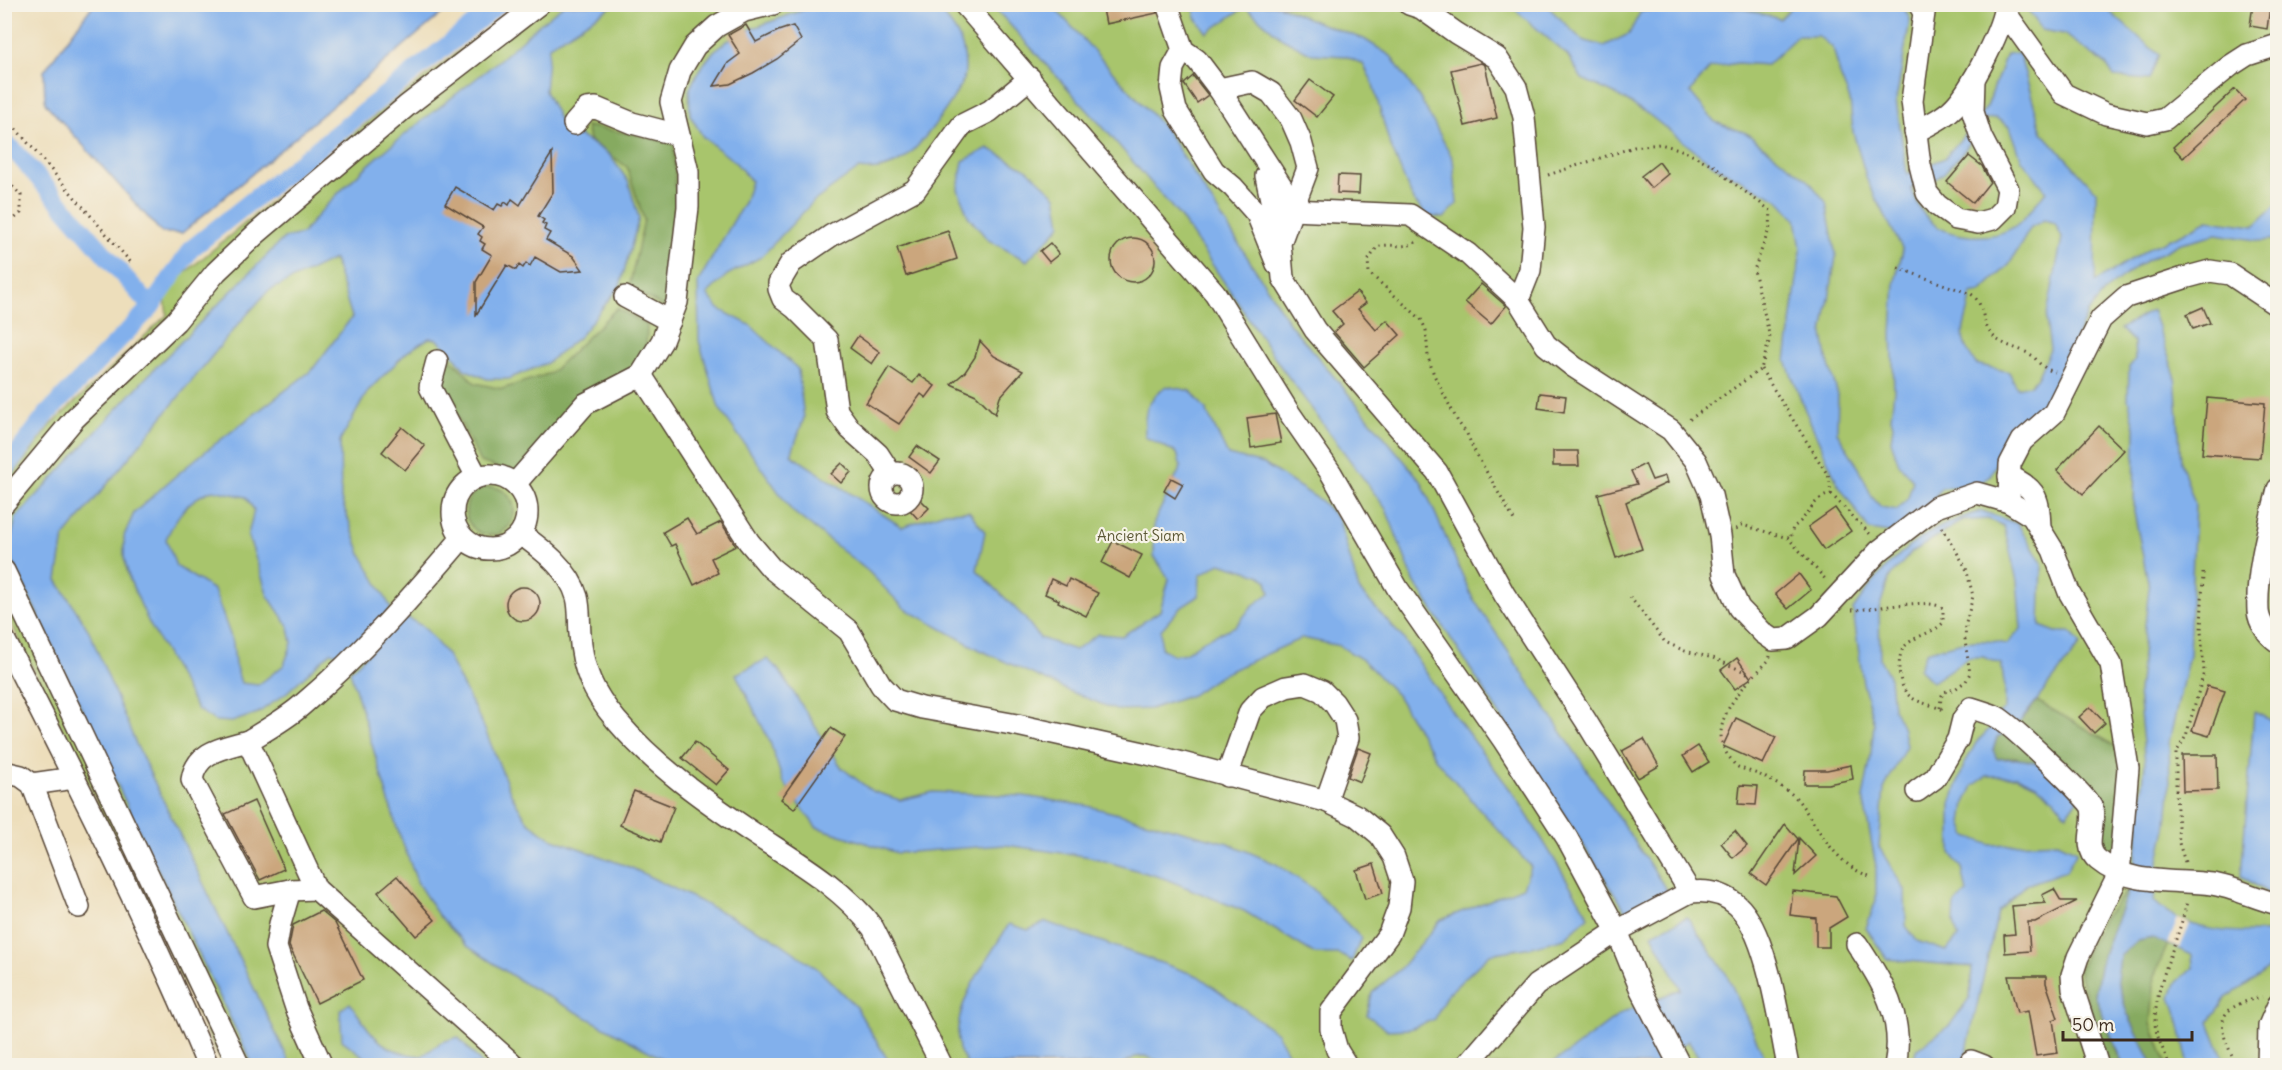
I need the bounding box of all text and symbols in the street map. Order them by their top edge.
park label: Ancient Siam [1097,526,1185,545]
scale bar [2063,1004,2192,1042]
text: 50 m [2072,1013,2114,1036]

